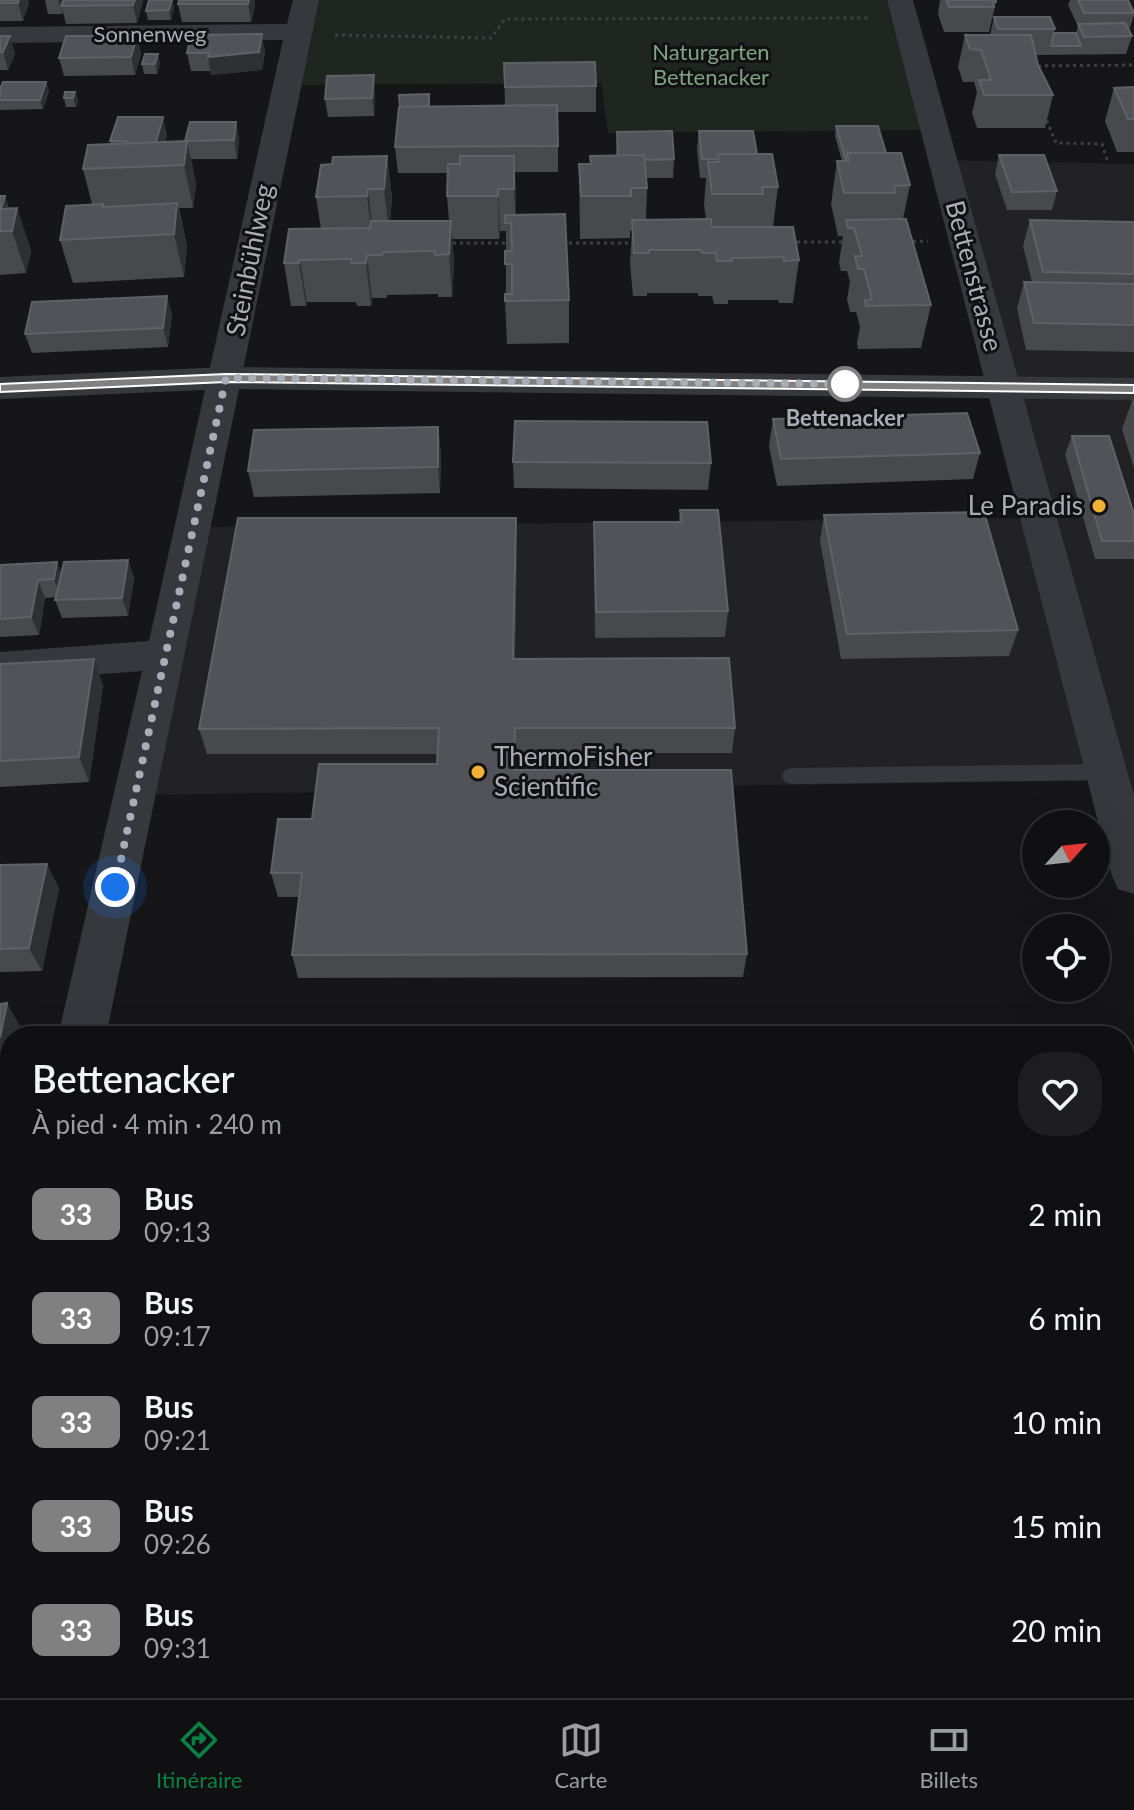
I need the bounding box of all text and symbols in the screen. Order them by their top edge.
street label: Sonnenweg [94,20,206,47]
park label: Naturgarten Bettenacker [652,38,770,90]
street label: Steinbühlweg [219,181,279,339]
street label: Bettenstrasse [939,197,1011,355]
marker: Bettenacker [828,367,862,401]
place label: Bettenacker [786,404,905,431]
place label: Le Paradis [968,489,1083,521]
marker: Le Paradis [1090,497,1108,515]
place label: ThermoFisher Scientific [494,740,653,802]
marker: ThermoFisher Scientific [469,763,487,781]
north arrow [1022,810,1110,898]
map controls [1022,810,1110,1002]
your location [95,867,135,907]
button: locate [1022,914,1110,1002]
button: heart [1018,1052,1102,1136]
text: Bettenacker [32,1055,235,1101]
text: À pied · 4 min · 240 m [32,1108,282,1140]
text: Bus [144,1180,194,1216]
text: 2 min [1028,1196,1102,1232]
text: 33 [60,1197,92,1231]
text: 09:13 [144,1216,211,1248]
text: Bus [144,1284,194,1320]
text: 6 min [1028,1300,1102,1336]
text: 33 [60,1301,92,1335]
text: 09:17 [144,1320,211,1352]
text: Bus [144,1388,194,1424]
text: 10 min [1011,1404,1102,1440]
text: 33 [60,1405,92,1439]
text: 09:21 [144,1424,211,1456]
text: Bus [144,1492,194,1528]
text: 15 min [1011,1508,1102,1544]
text: 33 [60,1509,92,1543]
text: 09:26 [144,1528,211,1560]
text: Bus [144,1596,194,1632]
text: 20 min [1011,1612,1102,1648]
text: 33 [60,1613,92,1647]
text: 09:31 [144,1632,211,1664]
tab: Itinéraire [156,1718,242,1793]
tab: Carte [554,1718,607,1793]
tab: Billets [919,1718,978,1793]

